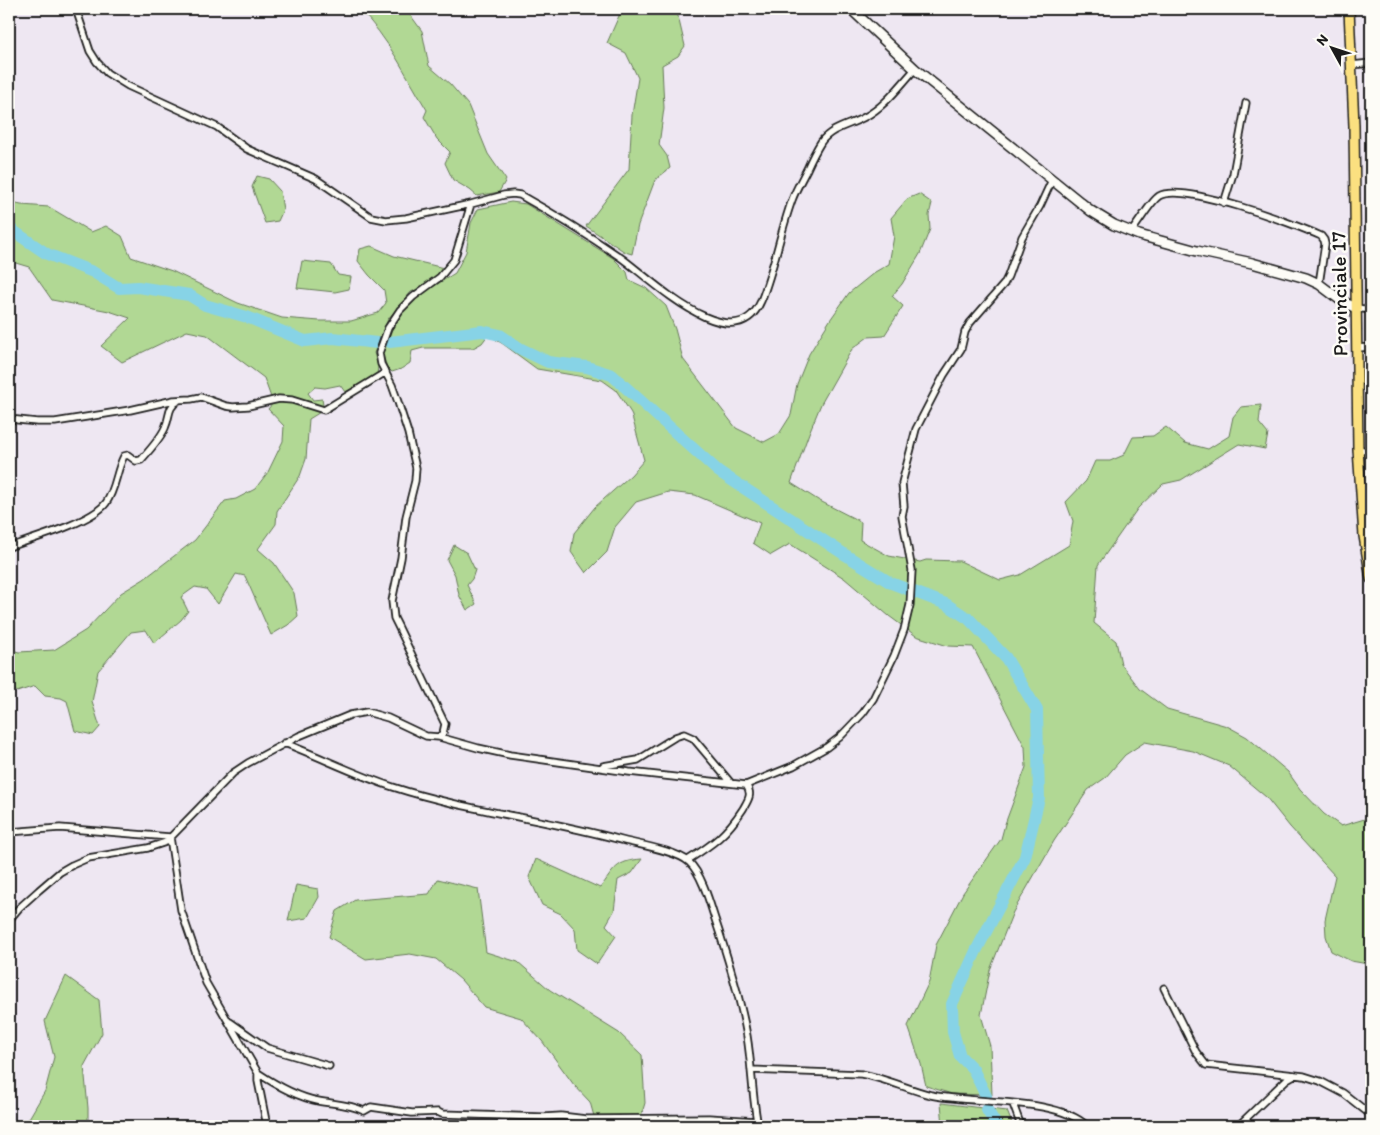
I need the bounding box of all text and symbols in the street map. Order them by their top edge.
north arrow [1308,22,1358,72]
text: N [1313,31,1332,49]
street label: Provinciale 17 [1325,231,1353,357]

